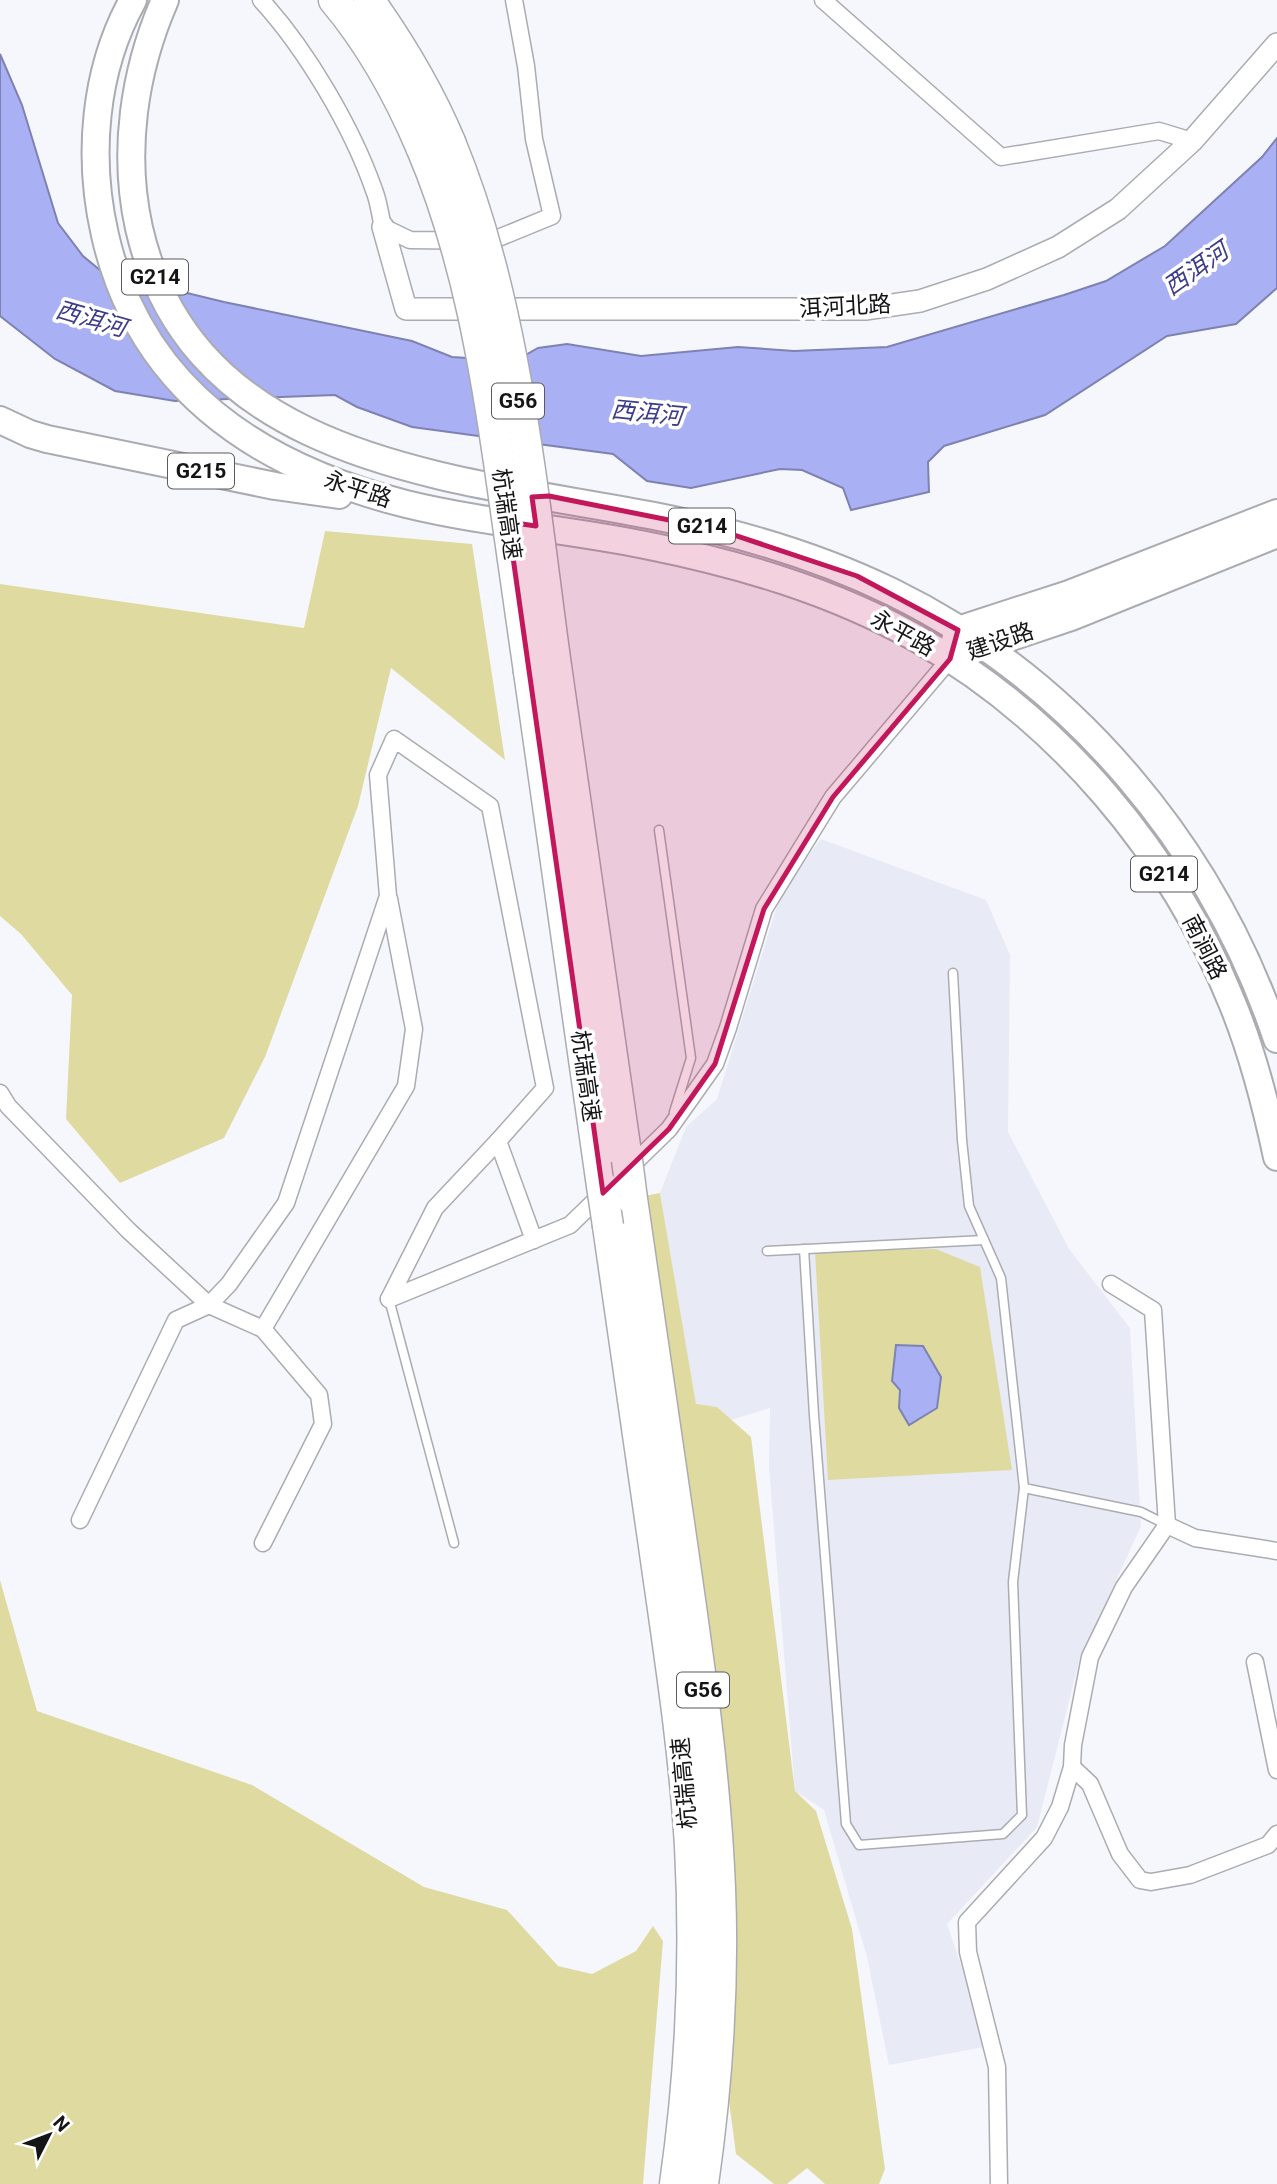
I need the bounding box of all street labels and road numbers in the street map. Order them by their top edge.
road number: G214 [122,260,188,294]
street label: 洱河北路 [798,291,892,322]
road number: G56 [492,384,544,418]
road number: G215 [168,454,234,489]
street label: 永平路 [321,466,395,513]
street label: 杭瑞高速 [487,467,526,562]
road number: G214 [669,508,735,544]
street label: 永平路 [866,605,939,662]
street label: 建设路 [963,617,1037,665]
road number: G214 [1131,856,1197,892]
street label: 南涧路 [1177,910,1232,984]
street label: 杭瑞高速 [566,1029,605,1124]
road number: G56 [677,1672,729,1708]
street label: 杭瑞高速 [667,1736,702,1830]

